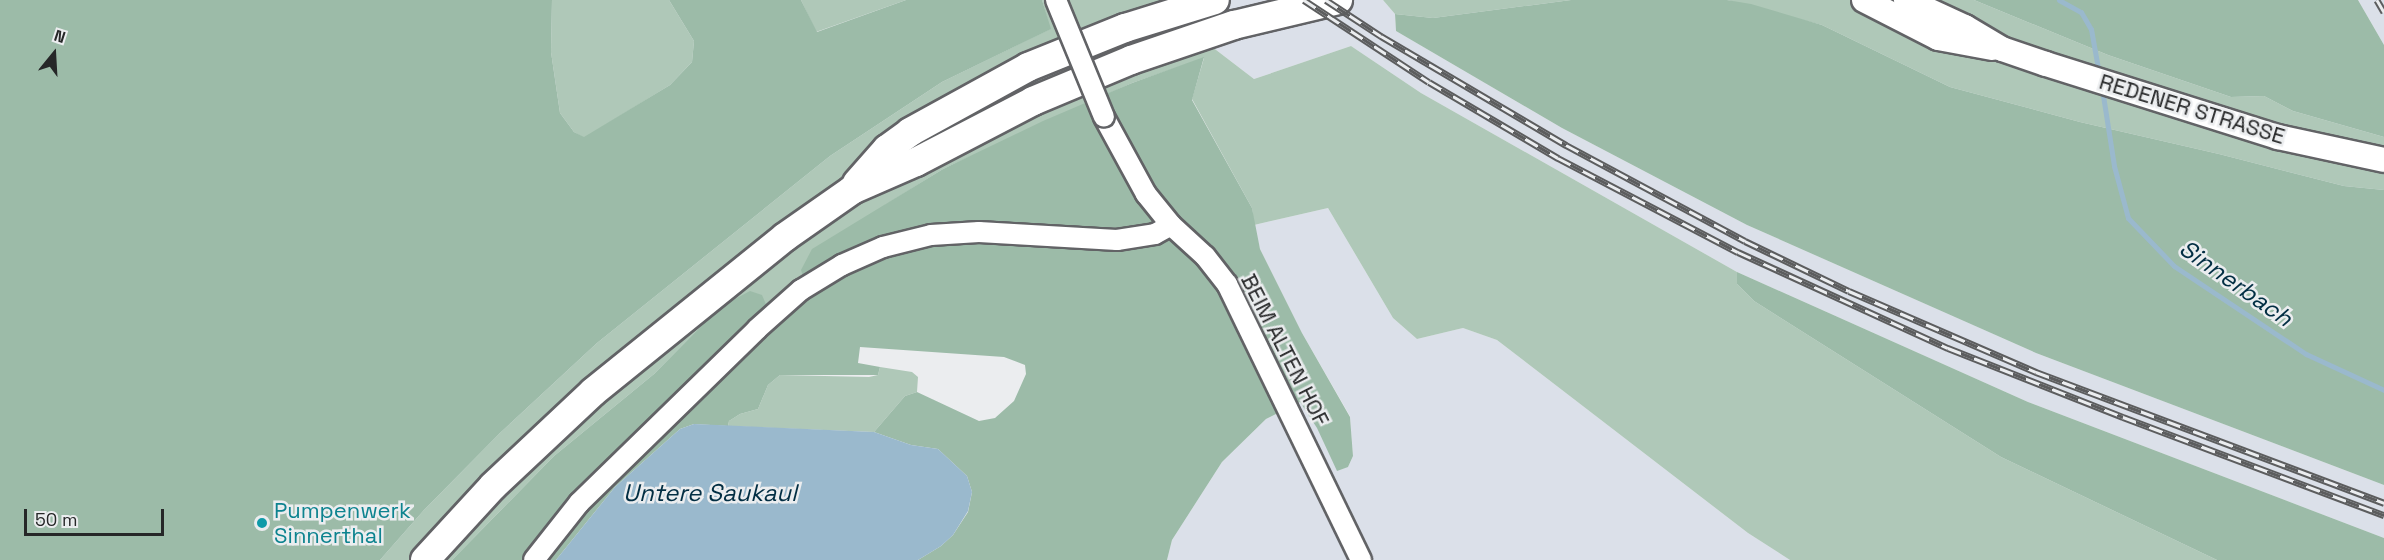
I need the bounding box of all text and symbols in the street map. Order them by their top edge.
north arrow [24,24,84,84]
text: N [51,25,68,48]
street label: REDENER STRASSE [2096,68,2288,150]
water label: Sinnerbach [2174,234,2298,332]
street label: BEIM ALTEN HOF [1235,269,1335,431]
water label: Untere Saukaul [623,479,797,507]
scale bar [27,497,166,535]
place label: Pumpenwerk Sinnerthal [274,497,411,548]
text: 50 m [35,508,77,531]
marker: Pumpenwerk Sinnerthal [255,516,269,530]

